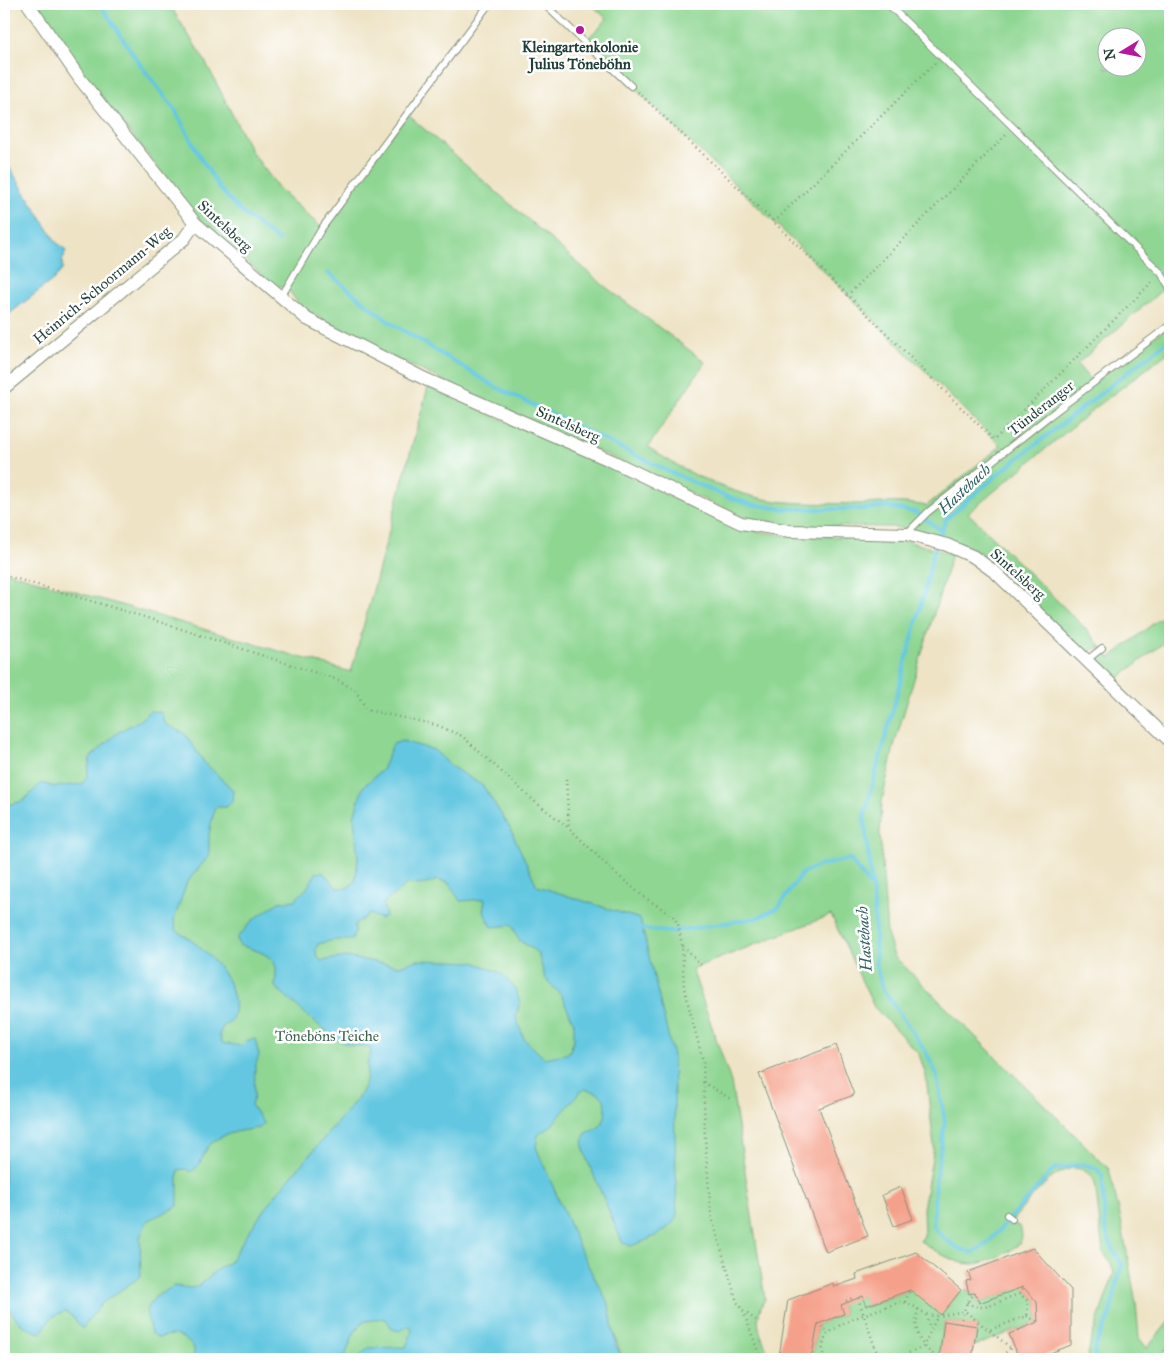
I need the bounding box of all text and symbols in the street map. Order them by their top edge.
marker: Kleingartenkolonie Julius Töneböhn [574,24,586,36]
north arrow [1096,28,1146,78]
place label: Kleingartenkolonie Julius Töneböhn [522,38,639,74]
text: N [1100,47,1119,61]
street label: Sintelsberg [194,196,257,256]
street label: Heinrich-Schoormann-Weg [29,221,175,348]
street label: Tünderanger [1004,376,1078,439]
street label: Sintelsberg [533,402,604,446]
water label: Hastebach [933,460,994,519]
street label: Sintelsberg [987,545,1050,604]
water label: Hastebach [852,906,876,973]
park label: Töneböns Teiche [275,1027,379,1045]

